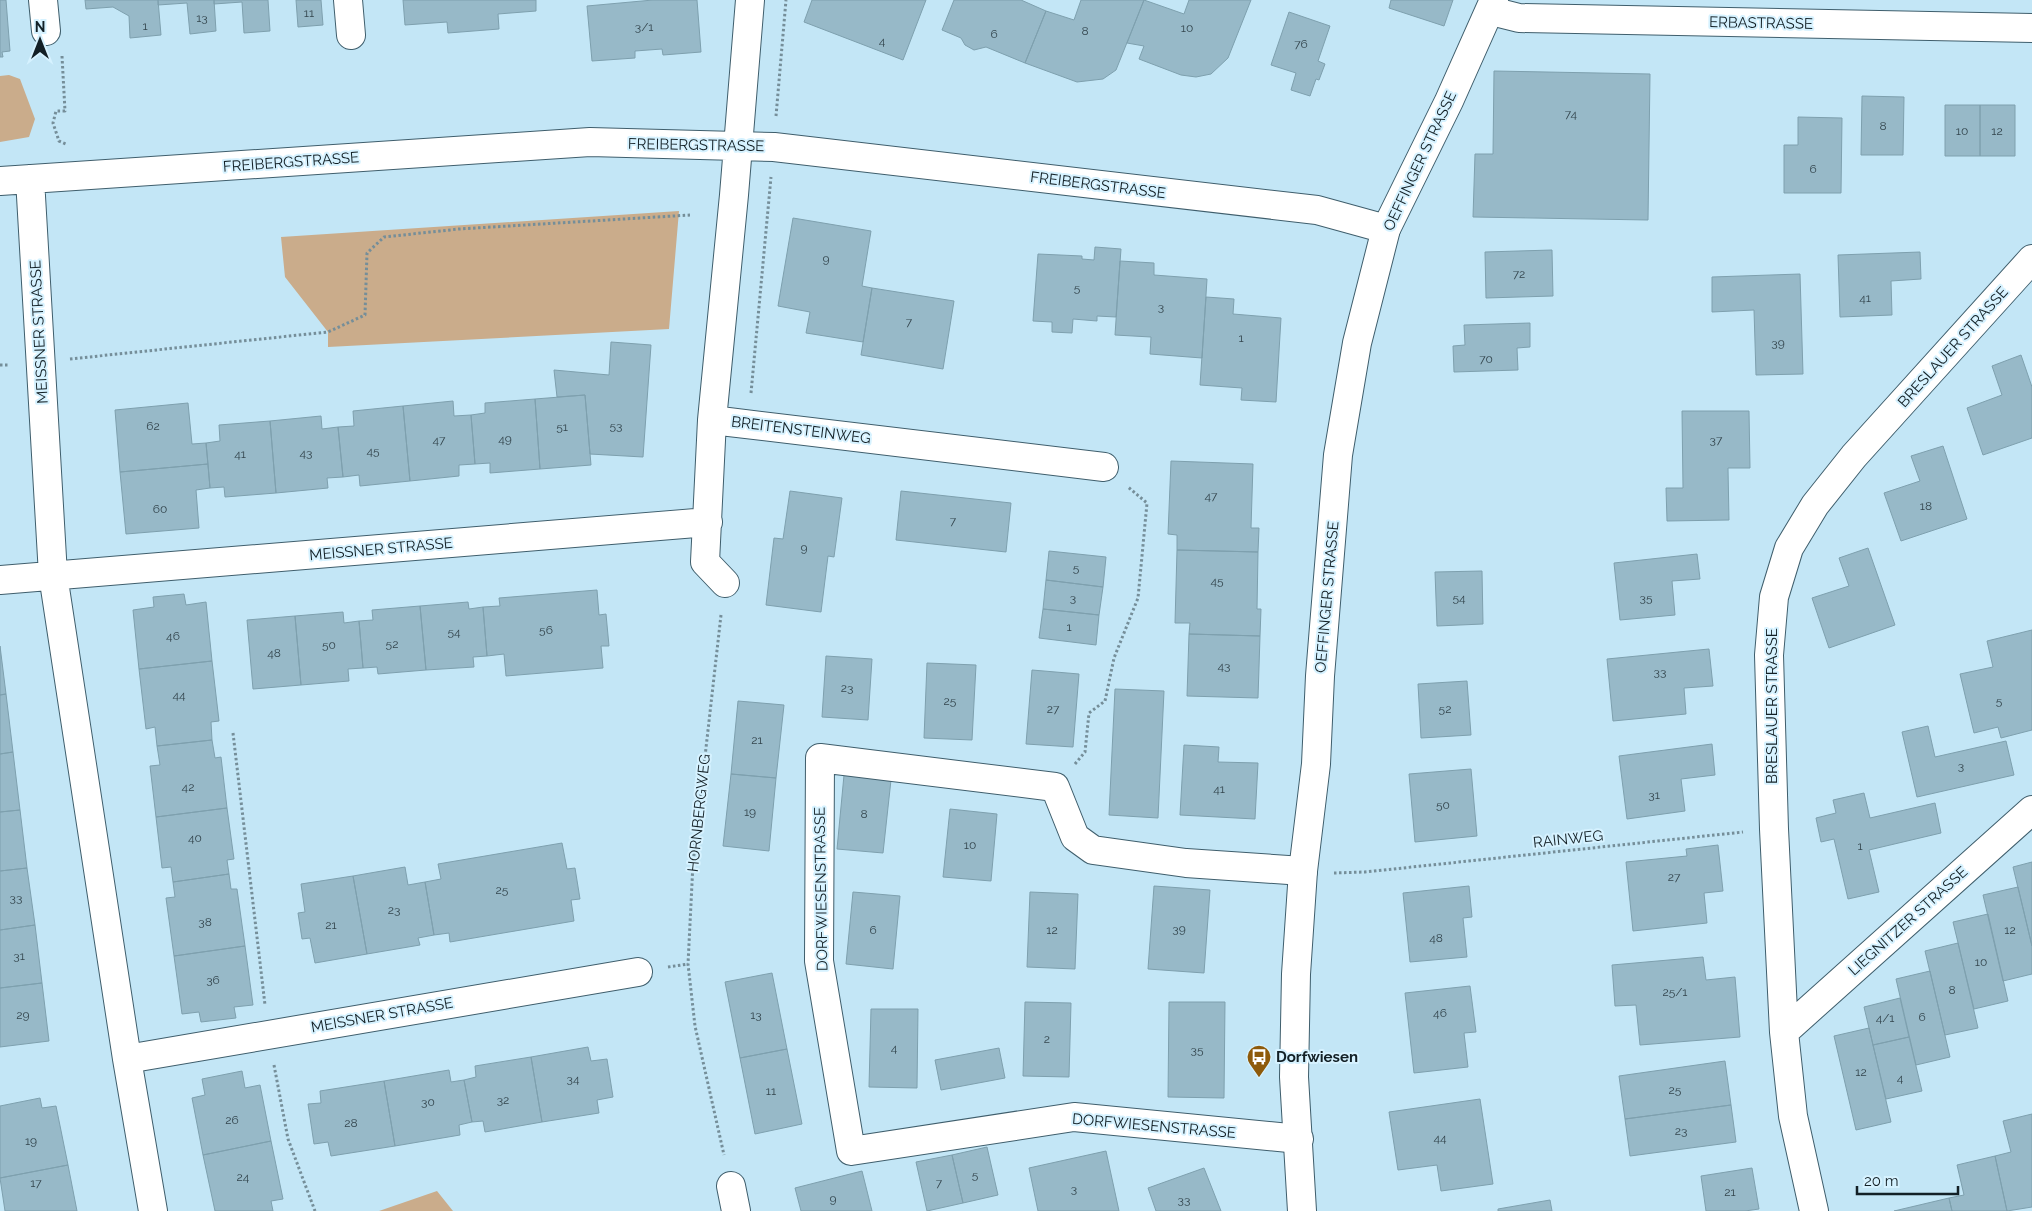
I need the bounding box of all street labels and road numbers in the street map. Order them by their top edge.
street label: ERBASTRASSE [1709,13,1813,33]
street label: OEFFINGER STRASSE [1380,88,1460,234]
street label: FREIBERGSTRASSE [628,135,764,155]
street label: FREIBERGSTRASSE [222,148,360,176]
street label: FREIBERGSTRASSE [1029,168,1167,202]
street label: MEISSNER STRASSE [26,260,52,404]
street label: BRESLAUER STRASSE [1894,283,2012,411]
street label: BREITENSTEINWEG [730,413,872,447]
street label: OEFFINGER STRASSE [1311,520,1343,674]
street label: MEISSNER STRASSE [309,534,453,564]
street label: BRESLAUER STRASSE [1763,628,1781,784]
street label: HORNBERGWEG [684,753,714,873]
street label: DORFWIESENSTRASSE [811,807,831,971]
street label: RAINWEG [1532,826,1604,852]
street label: LIEGNITZER STRASSE [1845,863,1971,979]
street label: MEISSNER STRASSE [310,994,454,1036]
street label: DORFWIESENSTRASSE [1071,1110,1237,1142]

